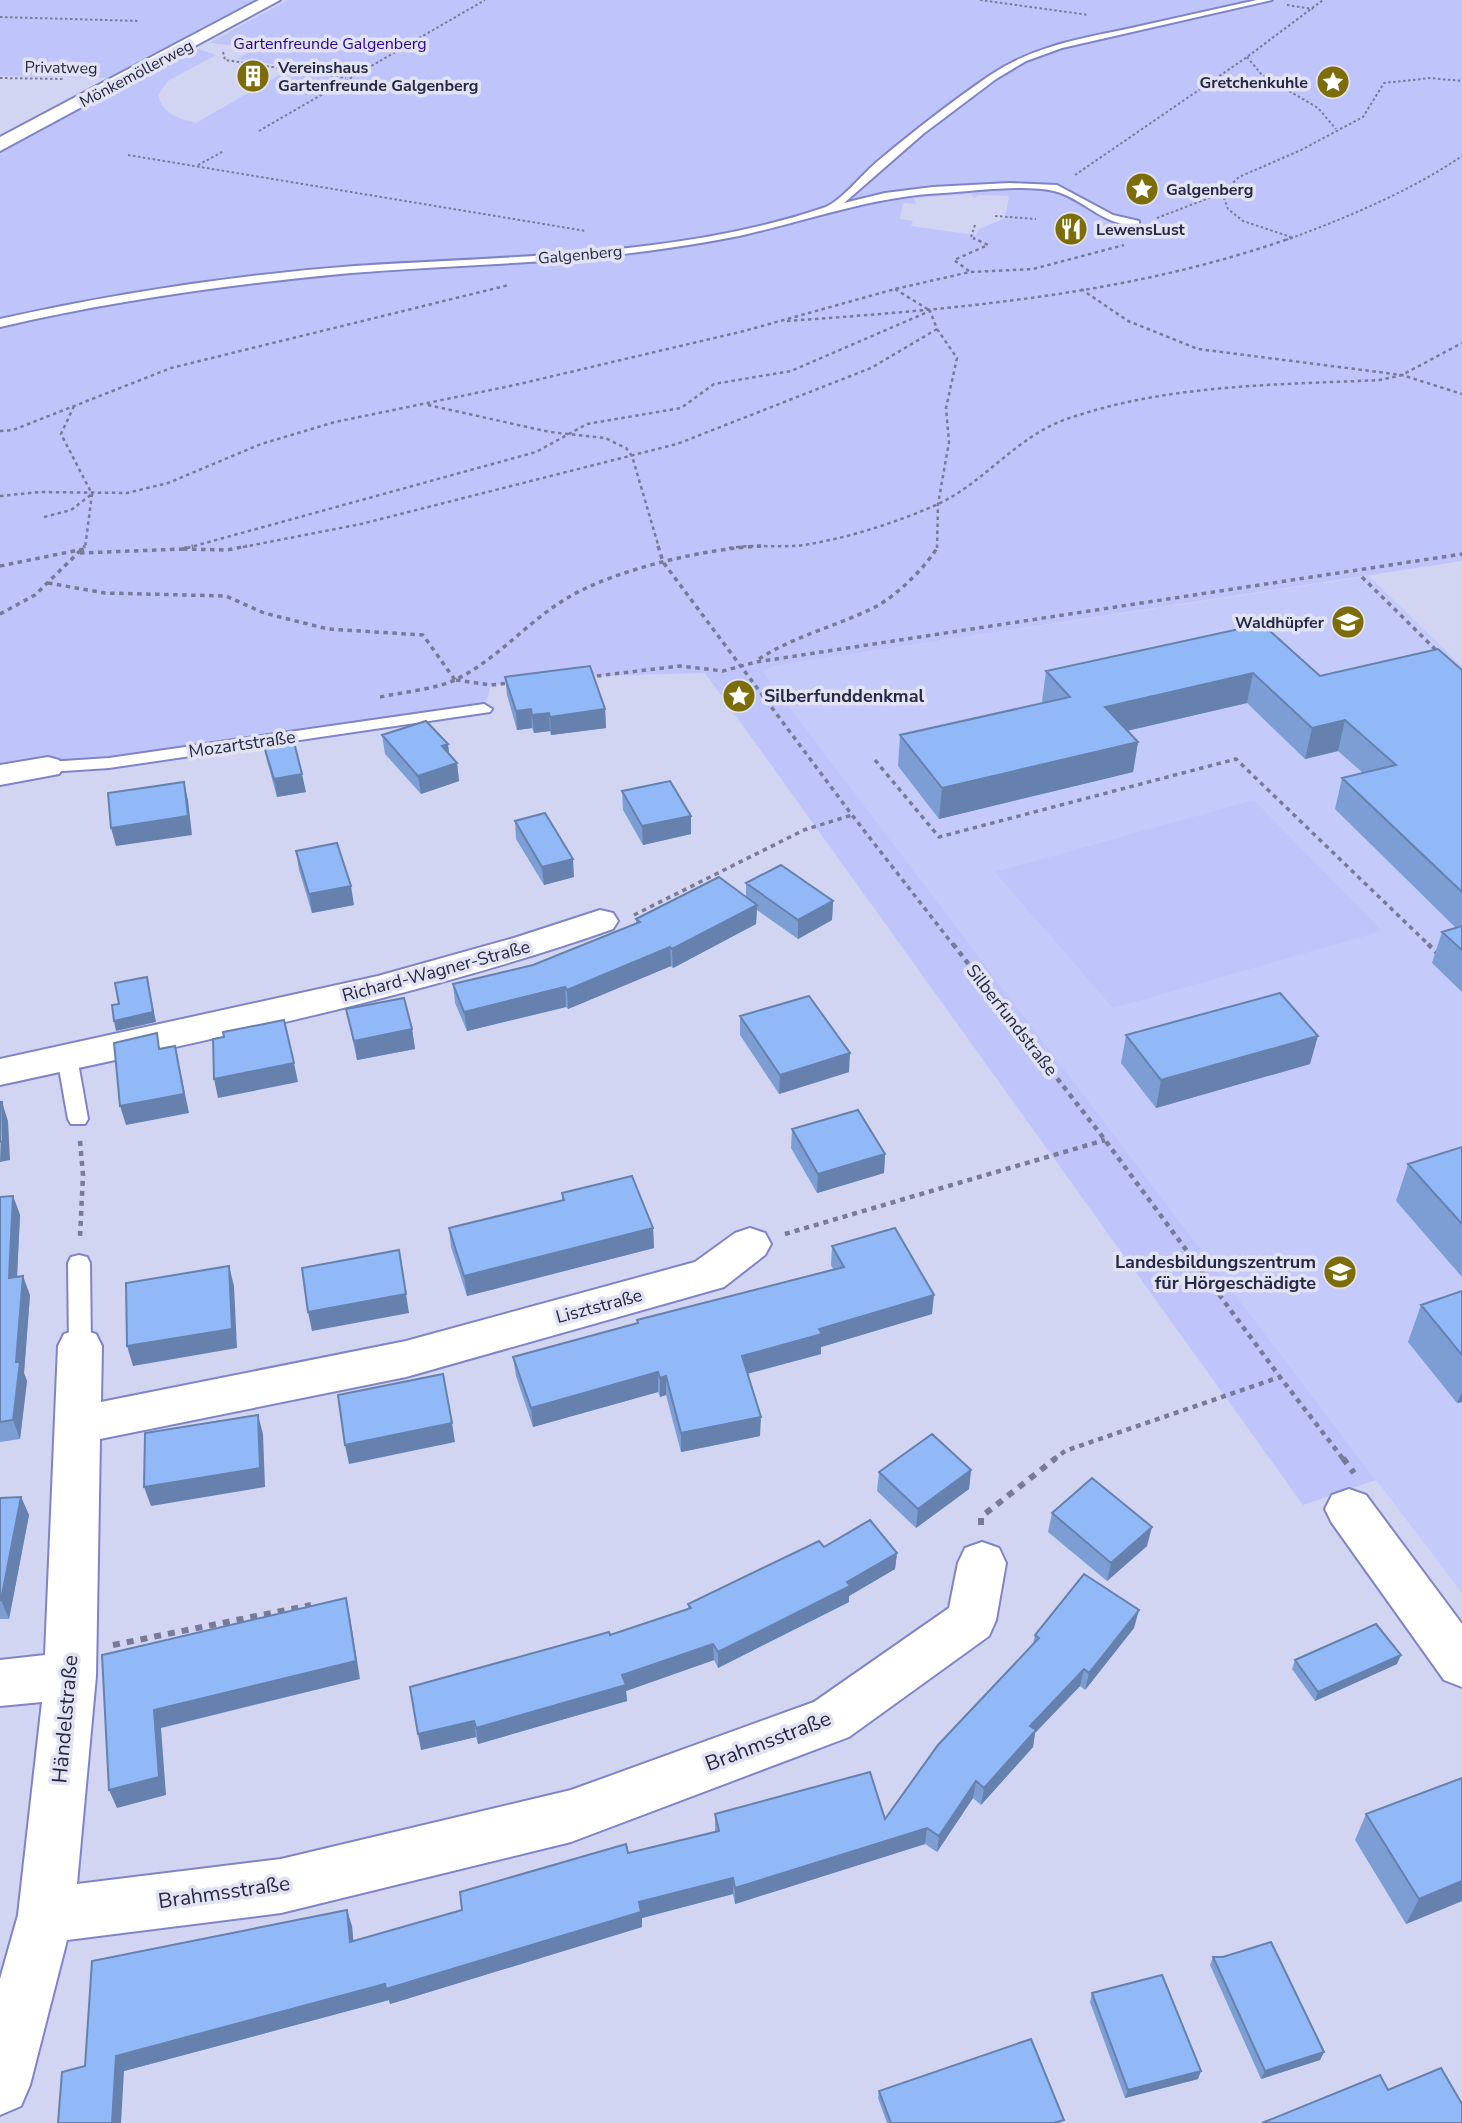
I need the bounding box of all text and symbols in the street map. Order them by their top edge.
park label: Gartenfreunde Galgenberg [233,33,427,55]
street label: Mönkemöllerweg [76,35,197,113]
street label: Privatweg [24,56,98,80]
building icon: Vereinshaus Gartenfreunde Galgenberg [234,57,272,95]
place label: Vereinshaus Gartenfreunde Galgenberg [277,57,479,97]
place icon: Gretchenkuhle [1314,63,1352,101]
place label: Gretchenkuhle [1200,72,1308,94]
place icon: Galgenberg [1123,170,1161,208]
place label: Galgenberg [1166,179,1253,201]
restaurant icon: LewensLust [1052,210,1090,248]
place label: LewensLust [1096,219,1186,241]
street label: Galgenberg [537,240,623,270]
school or university icon: Waldhüpfer [1329,603,1367,641]
place label: Waldhüpfer [1235,612,1325,634]
place icon: Silberfunddenkmal [720,677,758,715]
place label: Silberfunddenkmal [764,684,924,708]
street label: Mozartstraße [187,725,297,763]
street label: Richard-Wagner-Straße [339,934,533,1008]
street label: Silberfundstraße [961,959,1063,1081]
place label: Landesbildungszentrum für Hörgeschädigte [1115,1250,1316,1295]
school or university icon: Landesbildungszentrum für Hörgeschädigte [1321,1253,1359,1291]
street label: Lisztstraße [553,1283,645,1329]
street label: Händelstraße [45,1654,85,1784]
street label: Brahmsstraße [701,1704,835,1778]
street label: Brahmsstraße [156,1869,292,1915]

